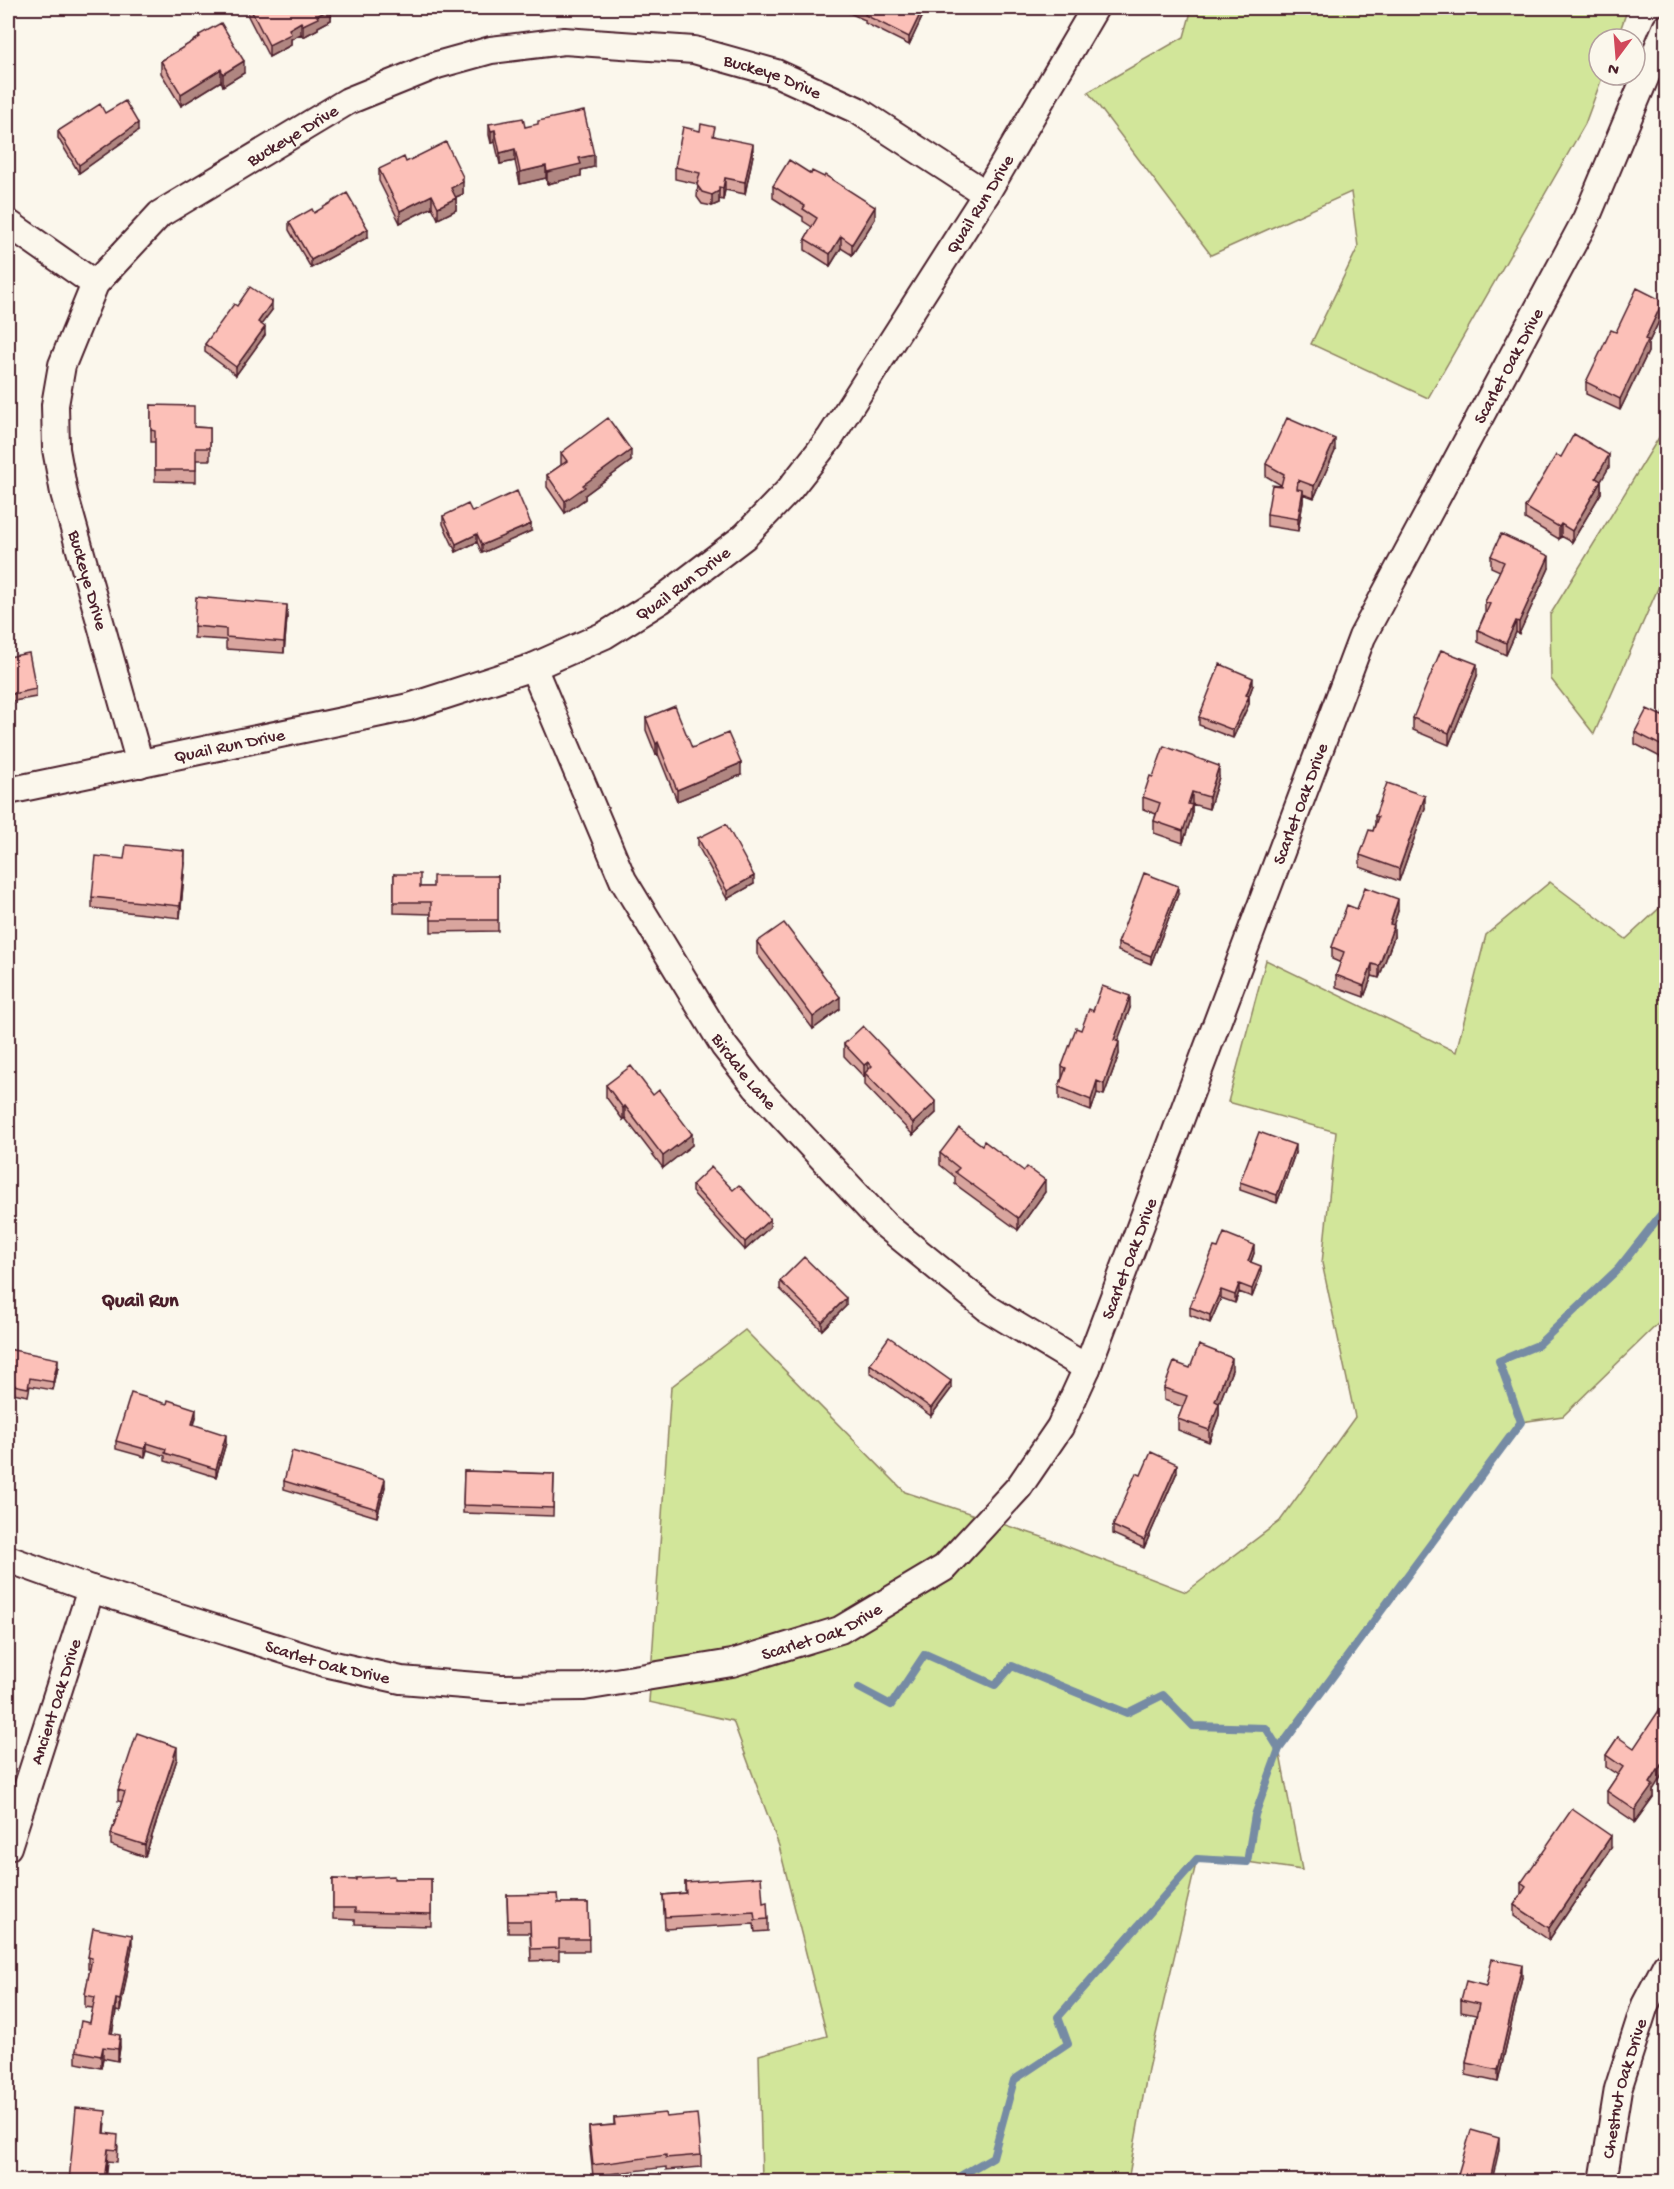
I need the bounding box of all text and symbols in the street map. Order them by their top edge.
north arrow [1587,27,1647,87]
street label: Buckeye Drive [720,51,825,106]
text: N [1606,57,1621,79]
street label: Buckeye Drive [243,101,344,173]
street label: Quail Run Drive [943,151,1020,258]
street label: Scarlet Oak Drive [1470,304,1550,428]
street label: Buckeye Drive [62,527,111,634]
street label: Quail Run Drive [632,543,736,626]
street label: Quail Run Drive [172,725,288,769]
street label: Scarlet Oak Drive [1269,740,1334,868]
street label: Birdale Lane [705,1029,780,1116]
street label: Scarlet Oak Drive [1098,1195,1163,1323]
district label: Quail Run [102,1291,179,1314]
street label: Scarlet Oak Drive [759,1599,887,1666]
street label: Ancient Oak Drive [27,1636,88,1768]
street label: Scarlet Oak Drive [262,1637,392,1690]
street label: Chestnut Oak Drive [1599,2016,1653,2160]

